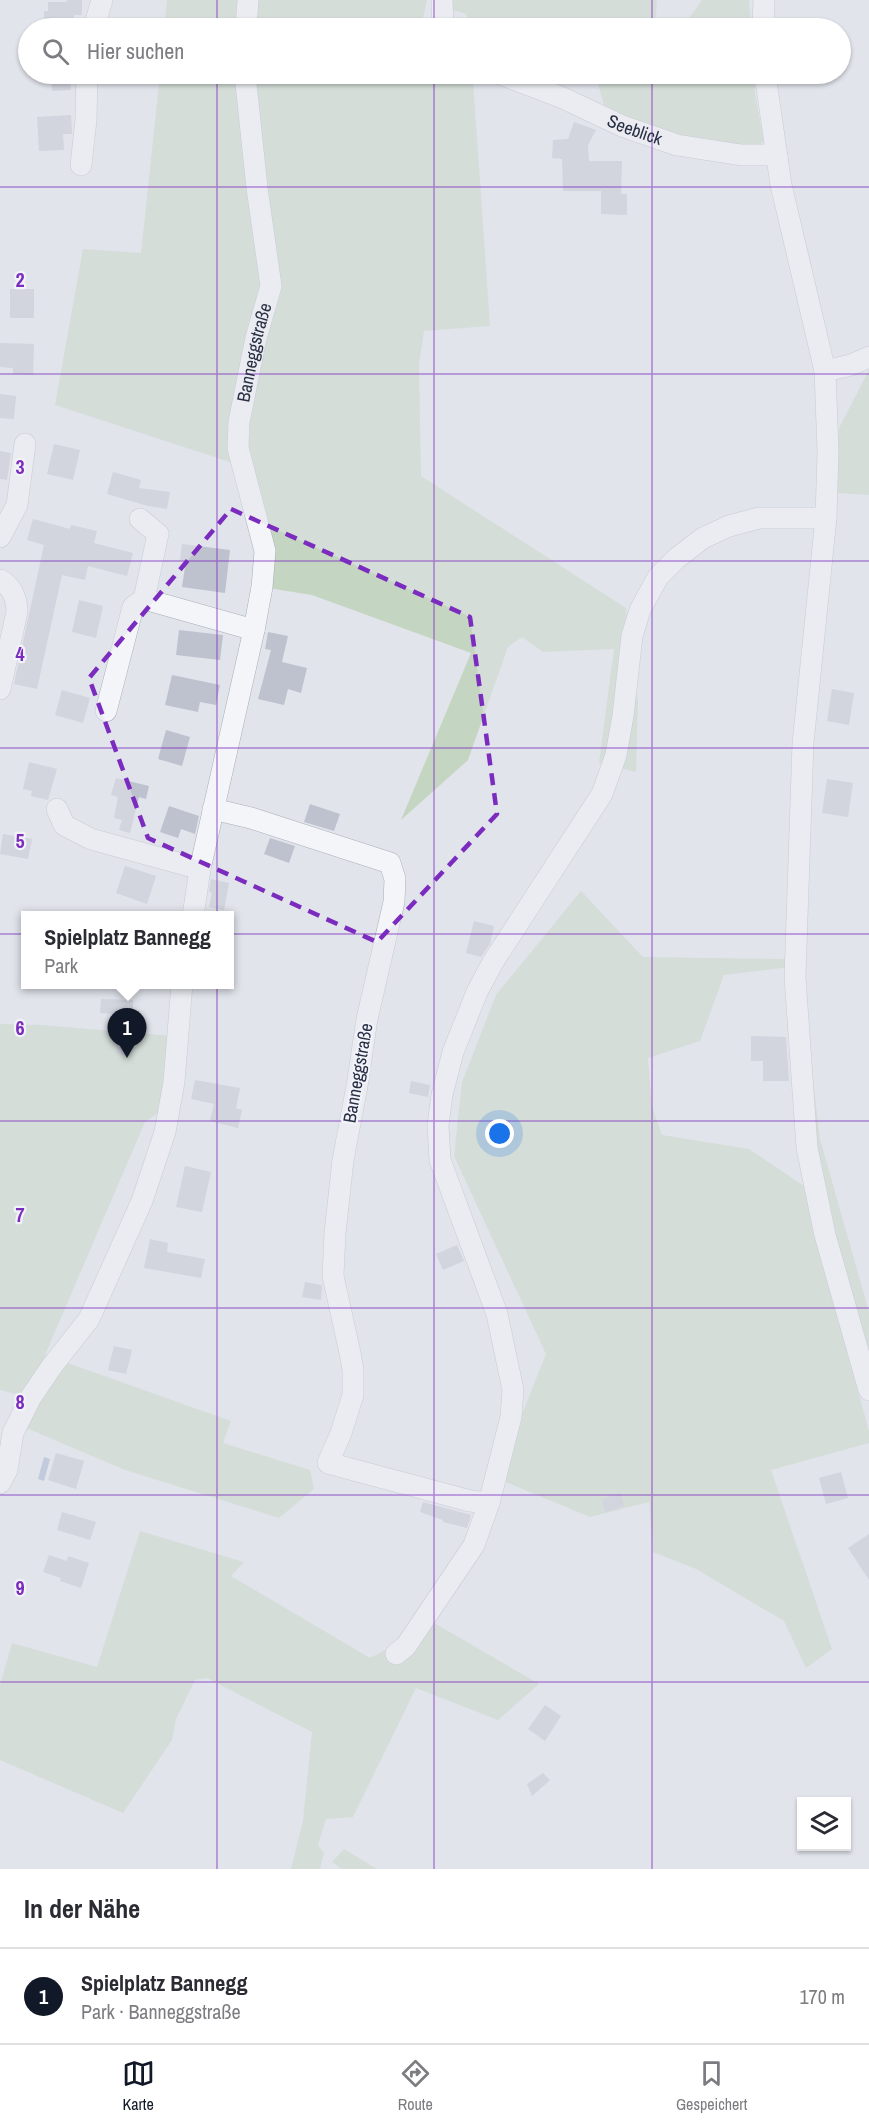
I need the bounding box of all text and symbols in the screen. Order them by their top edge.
search box [18,18,851,84]
icon: search [39,35,72,68]
text: Hier suchen [87,36,184,66]
street label: Seeblick [603,108,666,151]
text: 2 [15,266,25,293]
street label: Banneggstraße [230,300,277,404]
text: 3 [15,453,25,480]
text: 4 [15,640,25,667]
text: 5 [15,827,25,854]
popup [21,911,234,989]
text: Spielplatz Bannegg [44,922,211,952]
text: Park [44,952,78,979]
pin: 1 [108,1008,146,1058]
text: 6 [15,1014,25,1041]
street label: Banneggstraße [336,1021,379,1125]
your location [485,1119,514,1148]
text: 7 [15,1201,25,1228]
text: 8 [15,1388,25,1415]
text: 9 [15,1574,25,1601]
map controls [797,1797,851,1851]
button: layers [797,1797,851,1851]
text: In der Nähe [24,1891,140,1926]
text: Spielplatz Bannegg [81,1968,247,1998]
text: 1 [39,1983,48,2010]
text: 170 m [799,1983,845,2010]
text: Park · Banneggstraße [81,1998,241,2025]
tab: Karte [122,2057,155,2115]
tab: Route [398,2057,433,2115]
tab: Gespeichert [676,2057,747,2115]

